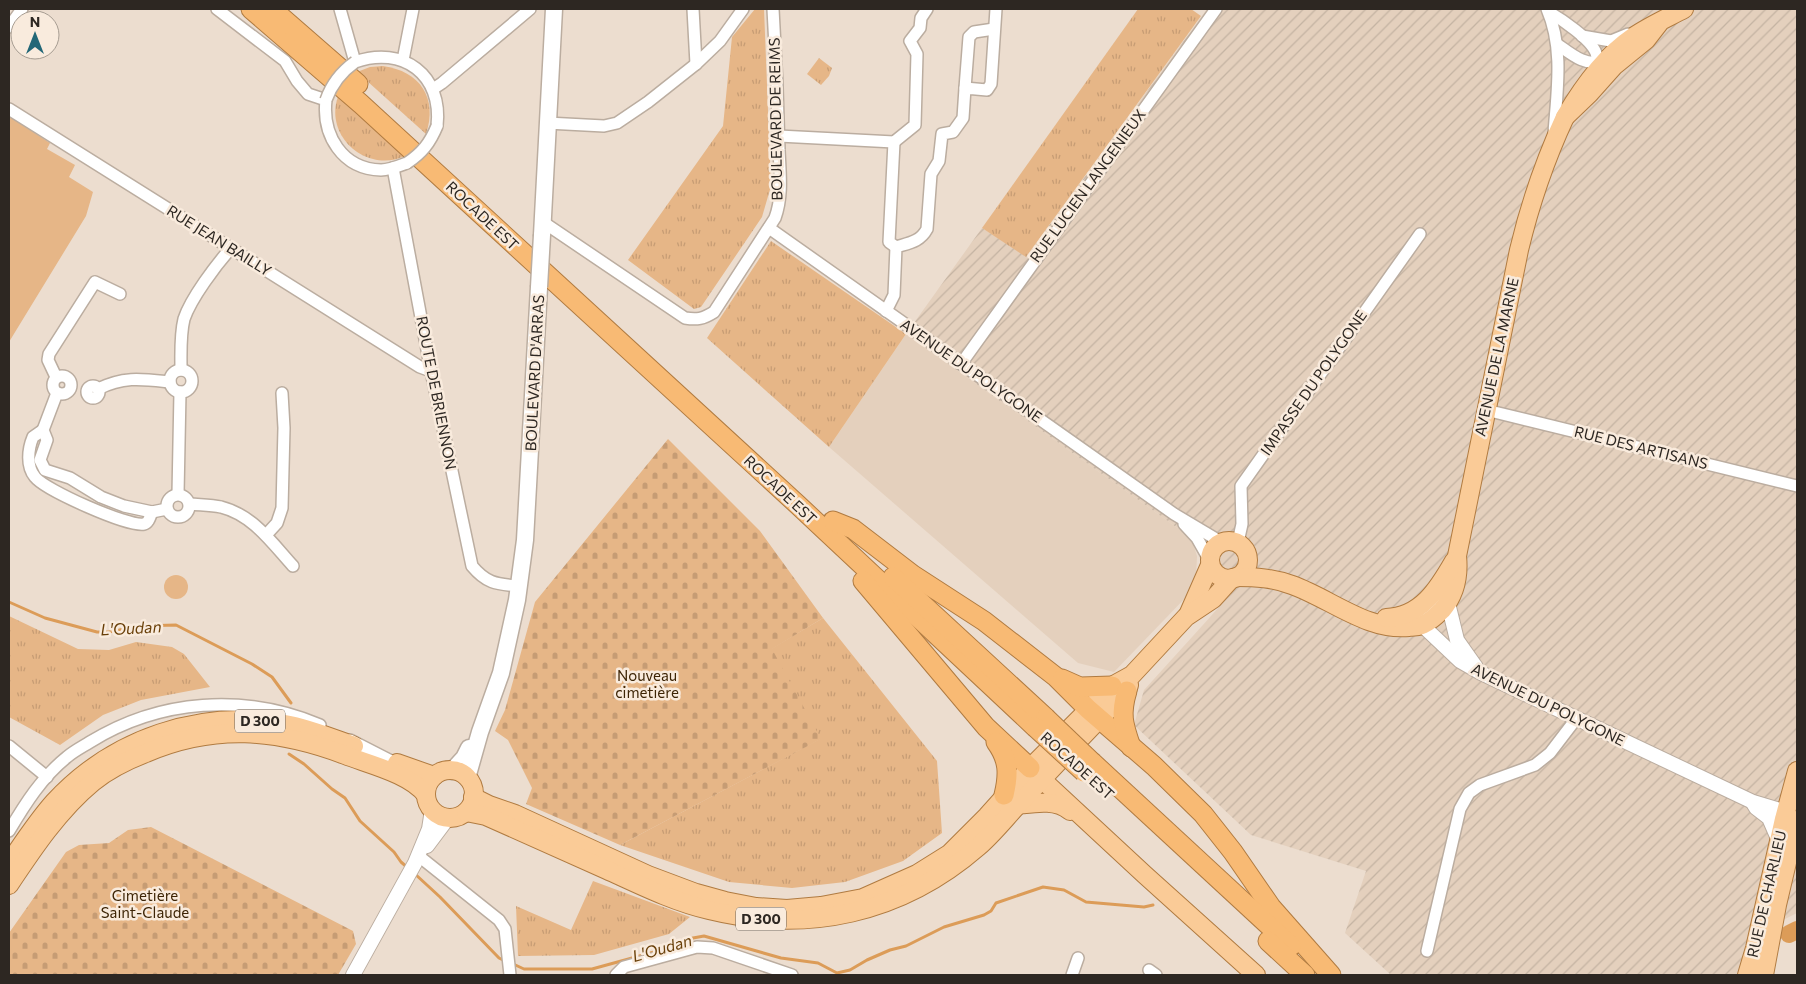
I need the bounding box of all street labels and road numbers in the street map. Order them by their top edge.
street label: BOULEVARD DE REIMS [765,37,785,201]
street label: RUE LUCIEN LANGENIEUX [1026,105,1149,266]
street label: ROCADE EST [443,177,523,254]
street label: RUE JEAN BAILLY [164,201,275,280]
street label: AVENUE DE LA MARNE [1470,276,1522,438]
street label: BOULEVARD D'ARRAS [521,294,547,452]
street label: IMPASSE DU POLYGONE [1256,306,1370,458]
street label: ROUTE DE BRIENNON [413,314,461,471]
street label: AVENUE DU POLYGONE [897,314,1046,426]
street label: RUE DES ARTISANS [1572,422,1710,472]
street label: ROCADE EST [741,451,821,528]
street label: AVENUE DU POLYGONE [1469,659,1628,749]
road number: D 300 [235,709,285,732]
street label: ROCADE EST [1037,728,1118,803]
street label: RUE DE CHARLIEU [1743,828,1789,959]
road number: D 300 [736,908,786,931]

